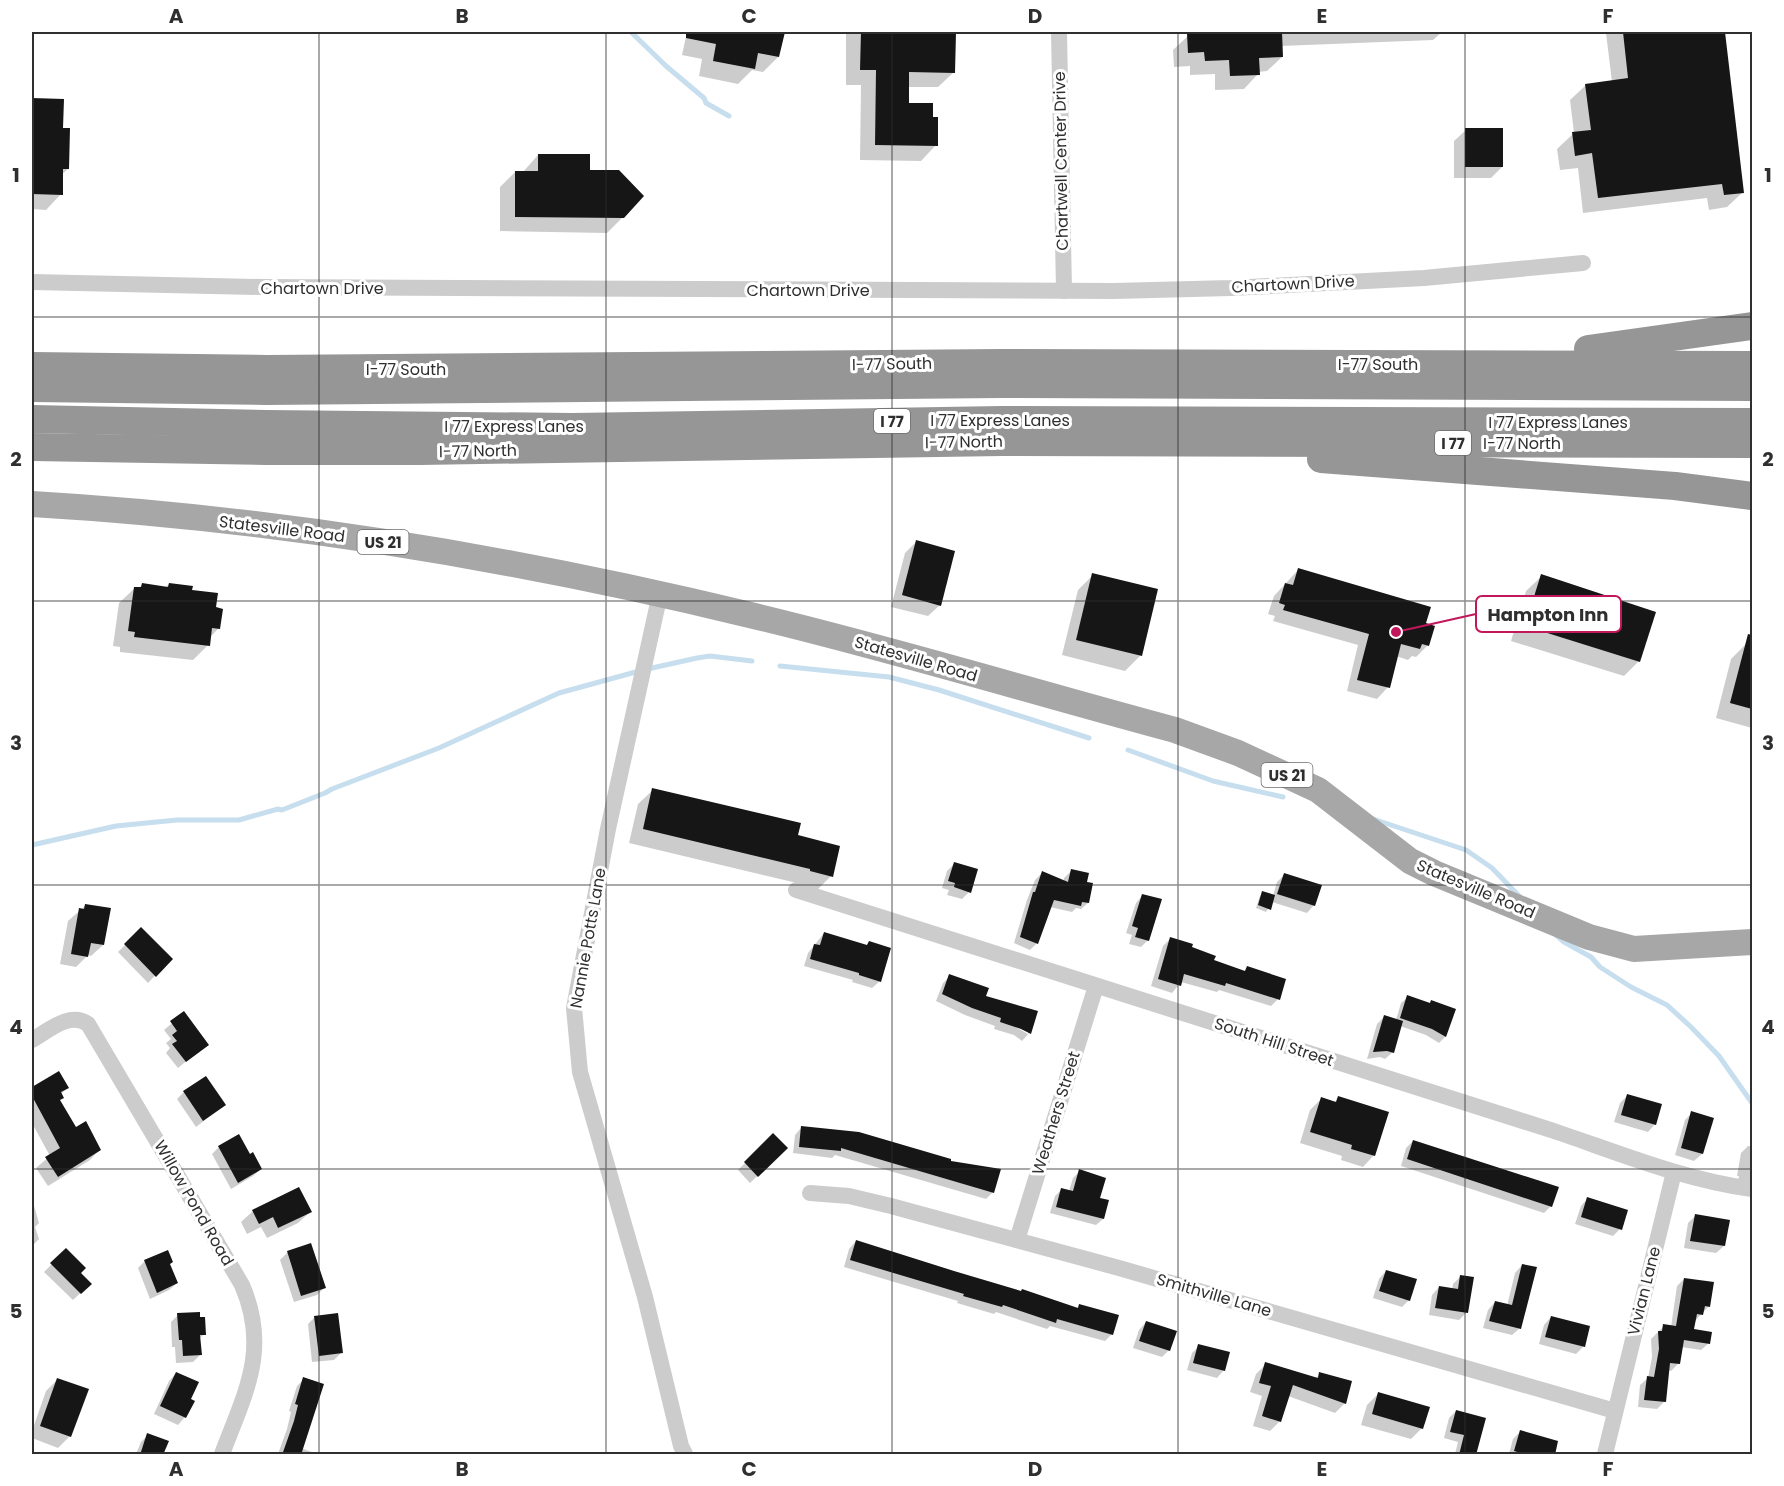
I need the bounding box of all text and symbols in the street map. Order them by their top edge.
text: A [169,2,184,30]
text: B [455,2,469,30]
text: C [741,2,757,30]
text: D [1028,2,1042,30]
text: E [1317,2,1327,30]
text: F [1603,2,1614,30]
street label: Chartwell Center Drive [1048,71,1074,251]
text: 1 [12,161,20,189]
text: 1 [1764,161,1772,189]
street label: Chartown Drive [1231,269,1355,299]
street label: Chartown Drive [260,277,384,300]
street label: Chartown Drive [746,279,870,302]
street label: I-77 South [852,352,932,376]
street label: I-77 South [1338,353,1418,376]
street label: I-77 South [366,358,446,381]
road number: I 77 [874,409,910,433]
street label: I 77 Express Lanes [930,409,1070,432]
street label: I 77 Express Lanes [1488,411,1628,434]
street label: I 77 Express Lanes [444,415,584,438]
street label: I-77 North [925,430,1003,454]
road number: I 77 [1435,431,1471,455]
street label: I-77 North [1483,432,1561,455]
street label: I-77 North [439,439,517,463]
text: 2 [10,445,22,473]
text: 2 [1762,445,1774,473]
street label: Statesville Road [218,510,346,548]
road number: US 21 [358,530,409,554]
callout: Hampton Inn [1476,596,1621,632]
text: Hampton Inn [1488,602,1608,627]
street label: Statesville Road [852,630,980,688]
text: 3 [10,729,22,757]
text: 3 [1762,729,1774,757]
road number: US 21 [1262,763,1312,787]
street label: Statesville Road [1413,854,1539,924]
street label: Nannie Potts Lane [564,866,612,1010]
street label: South Hill Street [1211,1012,1337,1072]
text: 4 [9,1013,23,1041]
text: 4 [1761,1013,1775,1041]
street label: Weathers Street [1026,1048,1086,1177]
street label: Willow Pond Road [149,1136,239,1270]
street label: Vivian Lane [1622,1244,1666,1338]
street label: Smithville Lane [1154,1268,1274,1322]
text: 5 [10,1297,23,1325]
text: 5 [1762,1297,1775,1325]
text: A [169,1455,184,1483]
text: B [455,1455,469,1483]
text: C [741,1455,757,1483]
text: D [1028,1455,1042,1483]
text: E [1317,1455,1327,1483]
text: F [1603,1455,1614,1483]

